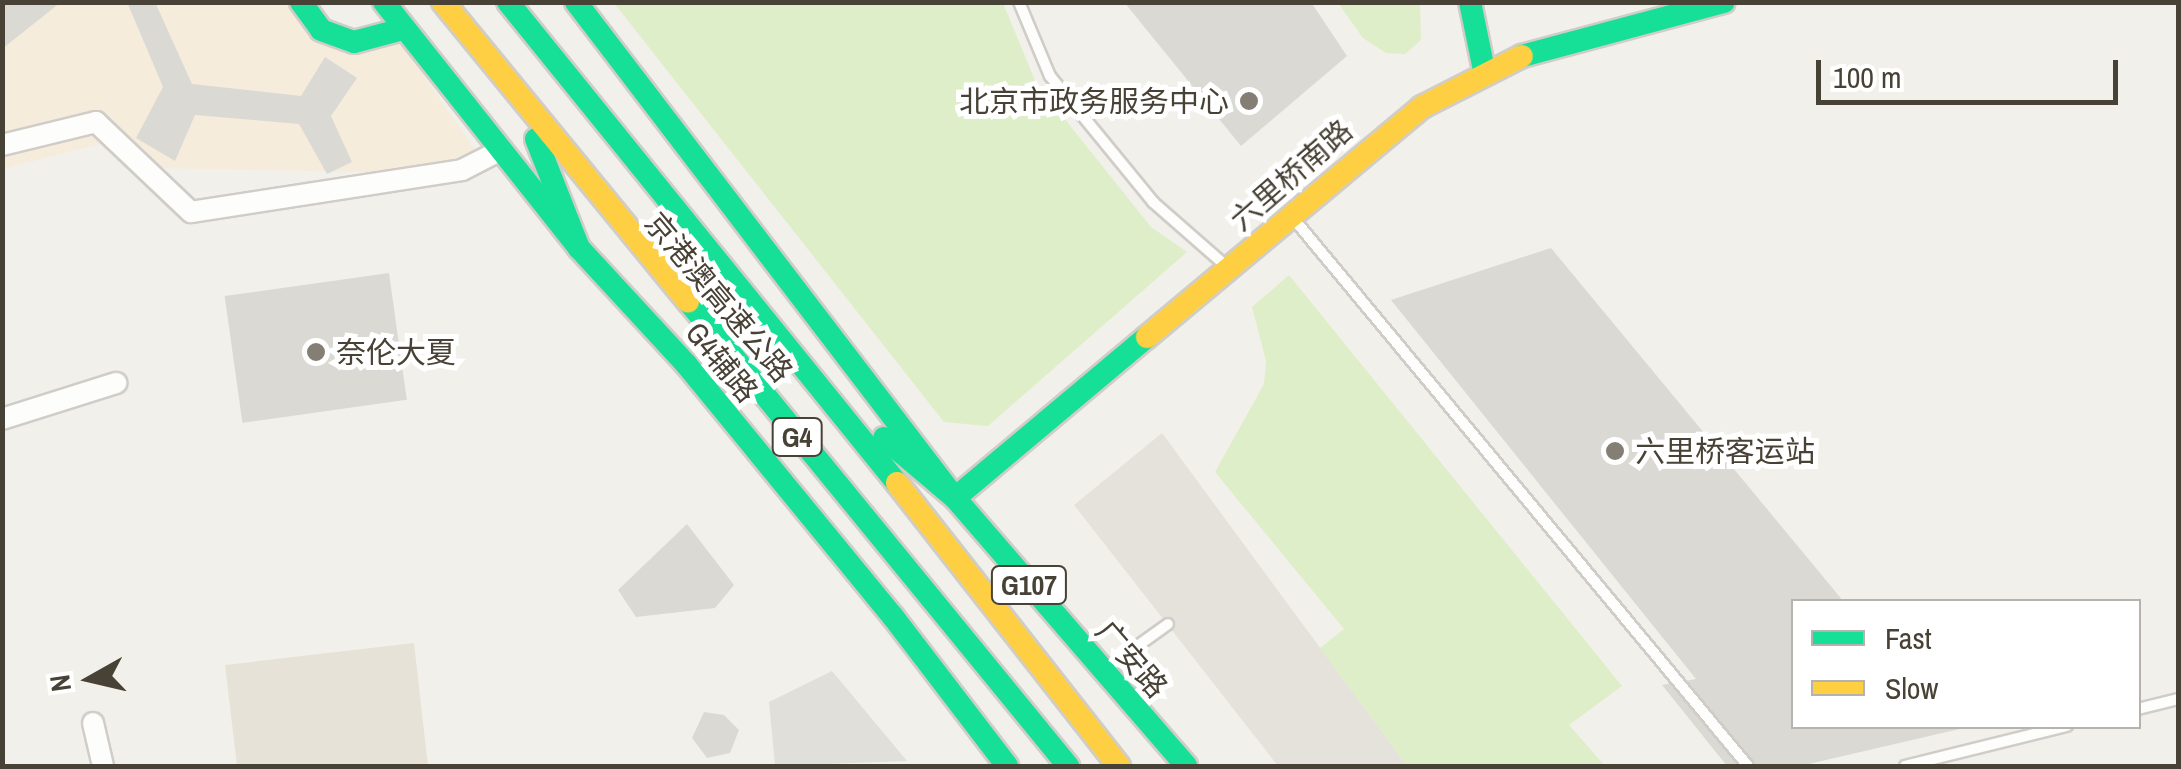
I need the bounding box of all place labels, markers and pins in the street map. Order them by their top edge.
place label: 北京市政务服务中心 [959,83,1229,119]
marker: 北京市政务服务中心 [1238,90,1260,112]
place label: 奈伦大夏 [336,334,456,370]
marker: 奈伦大夏 [305,341,327,363]
place label: 六里桥客运站 [1635,433,1815,469]
marker: 六里桥客运站 [1604,440,1626,462]

